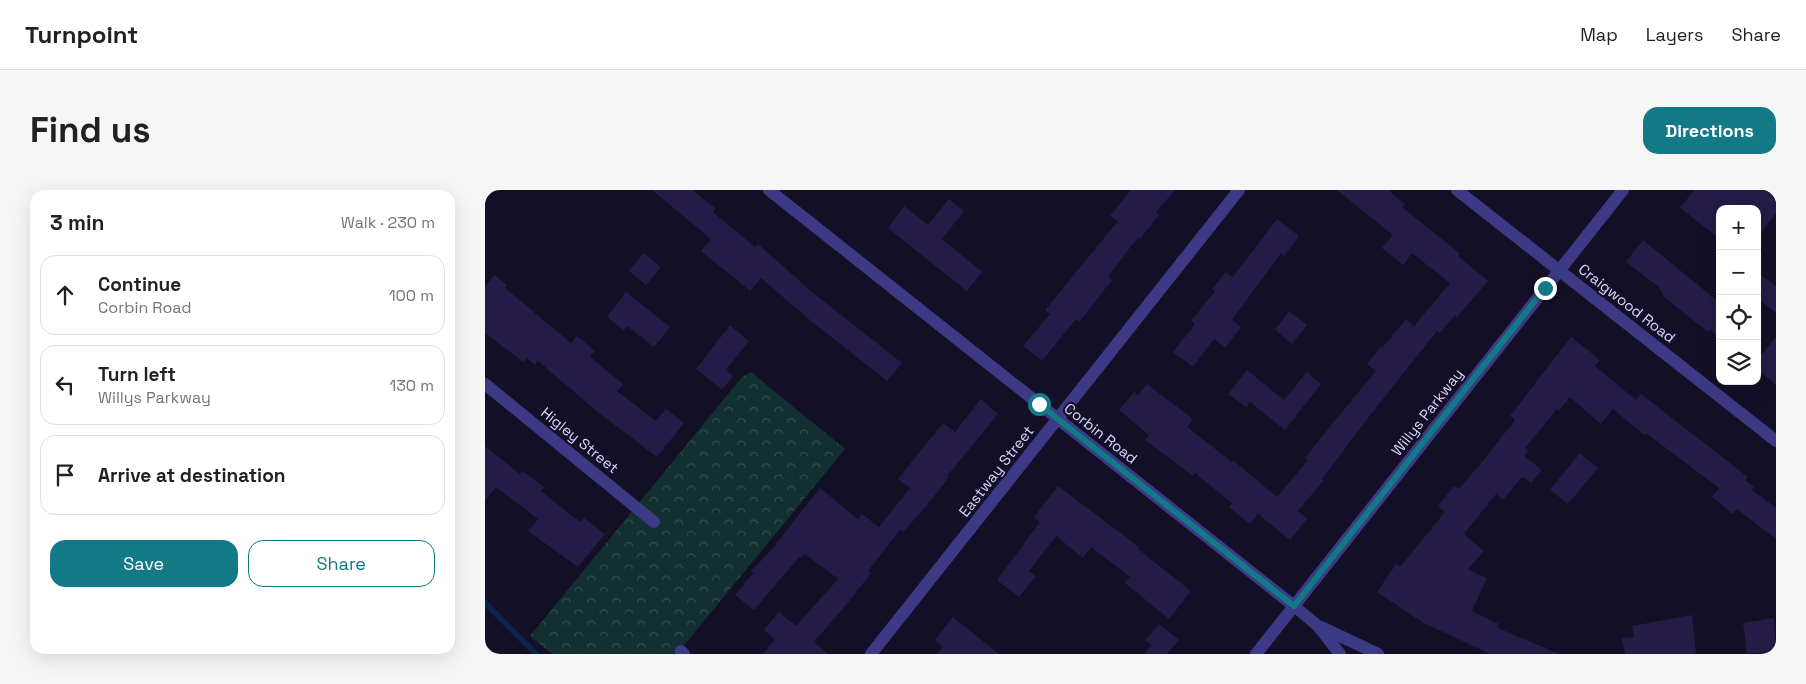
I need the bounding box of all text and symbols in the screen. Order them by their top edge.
text: Turnpoint [25,19,138,50]
text: Map [1580,23,1618,46]
text: Layers [1646,23,1703,46]
text: Share [1731,23,1781,46]
button: Directions [1643,107,1776,154]
text: Find us [30,108,151,152]
map controls [1716,205,1761,385]
button: + [1716,205,1761,250]
text: 3 min [50,209,105,236]
text: Walk · 230 m [341,212,435,233]
button: − [1716,250,1761,295]
street label: Craigwood Road [1575,259,1679,347]
text: Continue [98,272,181,297]
route end [1534,277,1557,300]
icon: ahead [51,281,79,309]
text: 100 m [389,285,434,306]
button: locate [1716,295,1761,340]
text: Corbin Road [98,297,192,318]
button: layers [1716,340,1761,385]
text: Turn left [98,362,176,387]
street label: Willys Parkway [1387,364,1467,460]
icon: left [51,371,79,399]
text: 130 m [390,375,434,396]
text: Willys Parkway [98,387,211,408]
route start [1028,393,1051,416]
street label: Corbin Road [1061,398,1141,468]
street label: Higley Street [537,403,623,477]
street label: Eastway Street [954,421,1038,521]
icon: arrive [51,461,79,489]
text: Arrive at destination [98,463,286,488]
button: Save [50,540,238,587]
button: Share [248,540,435,587]

